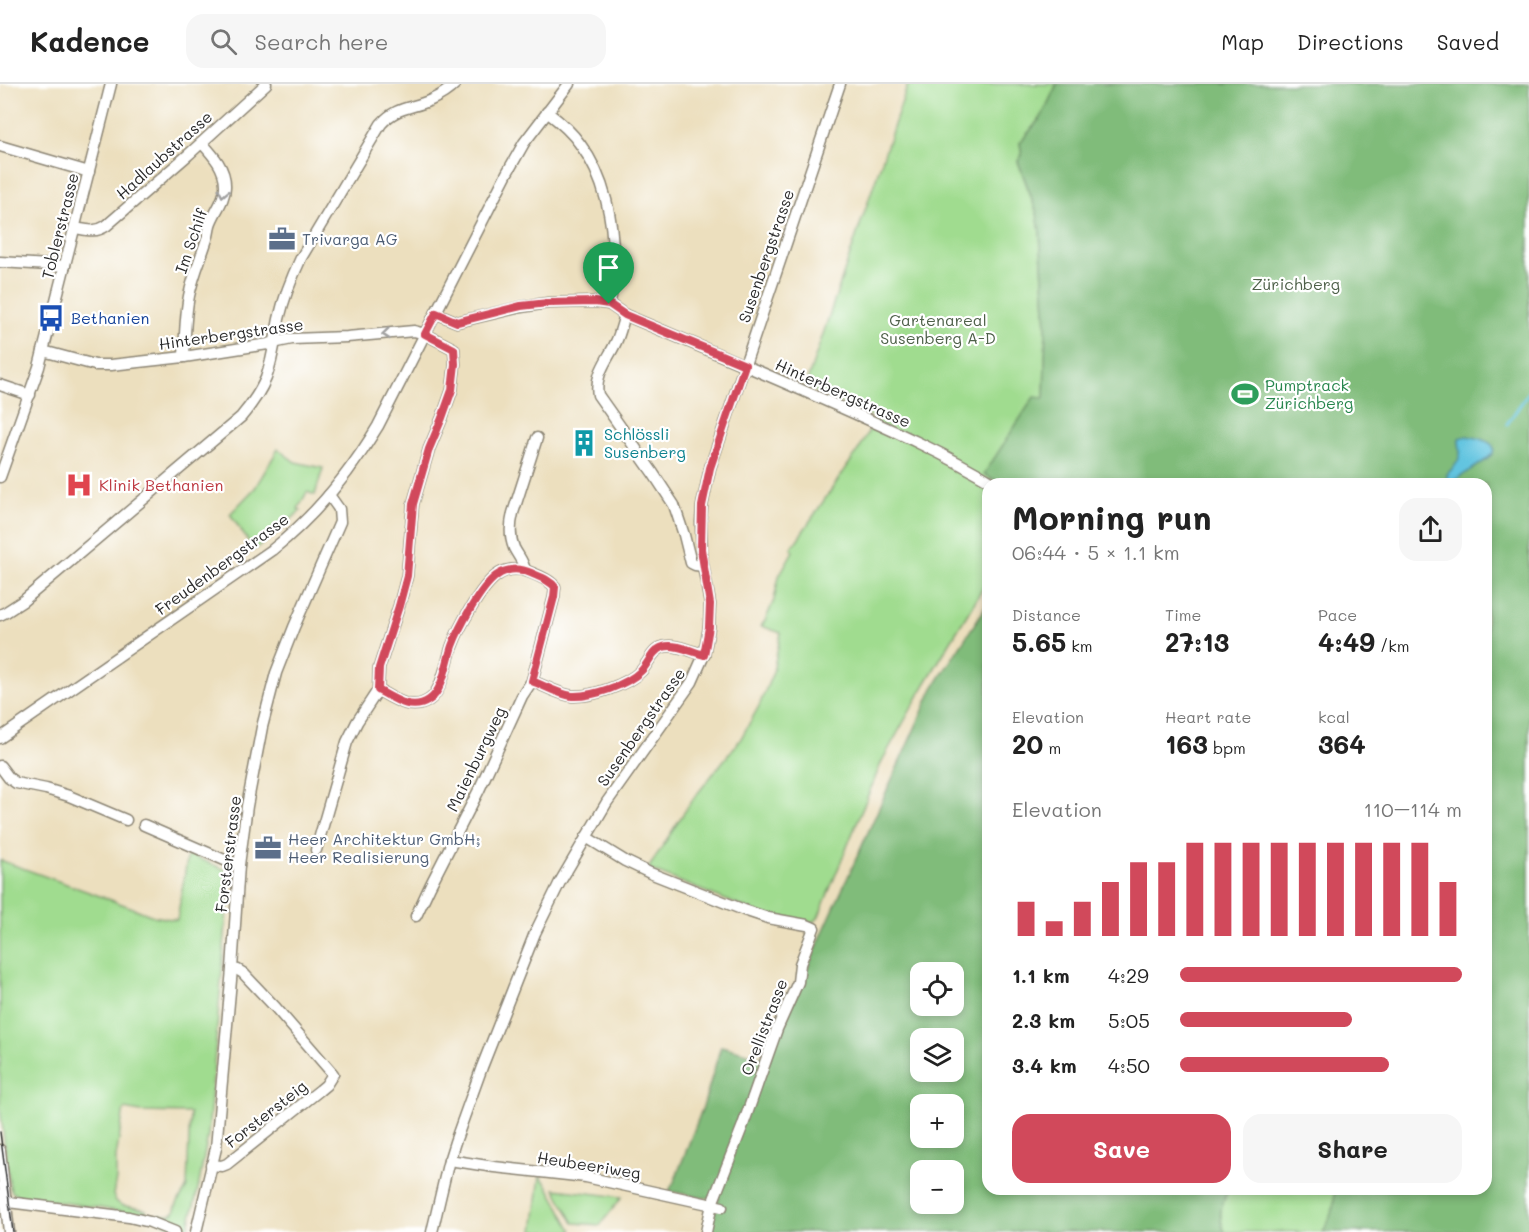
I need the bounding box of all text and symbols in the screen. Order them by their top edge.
search box [186,14,606,68]
text: Kadence [30,23,150,59]
icon: search [207,25,240,58]
text: Search here [255,27,388,56]
text: Map [1221,28,1264,55]
text: Directions [1297,28,1404,55]
text: Saved [1437,28,1499,55]
street label: Hadlaubstrasse [111,106,216,203]
street label: Toblerstrasse [36,171,83,281]
street label: Susenbergstrasse [733,186,798,325]
one-way arrow [217,188,230,198]
street label: Im Schilf [170,205,212,276]
office icon: Trivarga AG [267,224,297,254]
place label: Trivarga AG [302,228,398,249]
pin [583,242,634,304]
icon: arrive [592,251,625,284]
park label: Zürichberg [1252,273,1340,294]
bus stop icon: Bethanien [36,303,66,333]
place label: Bethanien [71,307,149,328]
park label: Gartenareal Susenberg A-D [880,309,996,348]
street label: Hinterbergstrasse [157,313,305,354]
one-way arrow [382,327,391,339]
street label: Hinterbergstrasse [772,353,914,432]
place label: Pumptrack Zürichberg [1265,374,1353,413]
sports icon: Pumptrack Zürichberg [1230,379,1260,409]
place label: Schlössli Susenberg [604,423,686,462]
building icon: Schlössli Susenberg [569,428,599,458]
hospital icon: Klinik Bethanien [64,470,94,500]
place label: Klinik Bethanien [99,474,223,495]
text: Morning run [1012,495,1212,538]
button: share [1399,498,1462,561]
street label: Freudenbergstrasse [151,508,293,619]
text: 06:44 · 5 × 1.1 km [1012,539,1180,565]
text: Distance [1012,604,1081,625]
text: Time [1165,604,1201,625]
text: Pace [1318,604,1357,625]
text: 5.65 [1012,625,1066,659]
text: 27:13 [1165,625,1229,659]
text: 4:49 [1318,625,1375,659]
text: km [1066,635,1092,656]
text: /km [1375,635,1410,656]
street label: Susenbergstrasse [592,663,689,790]
street label: Maienburgweg [441,703,510,815]
text: Elevation [1012,706,1084,727]
text: Heart rate [1165,706,1251,727]
text: kcal [1318,706,1350,727]
text: 20 [1012,727,1043,761]
text: 163 [1165,727,1208,761]
text: 364 [1318,727,1366,761]
text: m [1043,737,1061,758]
text: bpm [1208,737,1246,758]
street label: Forsterstrasse [210,794,245,914]
text: Elevation [1012,796,1102,822]
text: 110–114 m [1363,796,1462,822]
place label: Heer Architektur GmbH; Heer Realisierung [288,828,481,867]
office icon: Heer Architektur GmbH; Heer Realisierung [253,833,283,863]
map controls [910,962,964,1214]
button: locate [910,962,964,1016]
text: 1.1 km [1012,962,1070,988]
text: 4:29 [1108,962,1149,988]
street label: Orellistrasse [735,976,792,1078]
text: 2.3 km [1012,1007,1075,1033]
text: 5:05 [1108,1007,1150,1033]
button: layers [910,1028,964,1082]
text: 3.4 km [1012,1052,1077,1078]
text: 4:50 [1108,1052,1150,1078]
street label: Forstersteig [221,1075,311,1152]
button: + [910,1094,964,1148]
button: Save [1012,1114,1231,1183]
button: Share [1243,1114,1462,1183]
street label: Heubeeriweg [536,1146,642,1183]
button: − [910,1160,964,1214]

